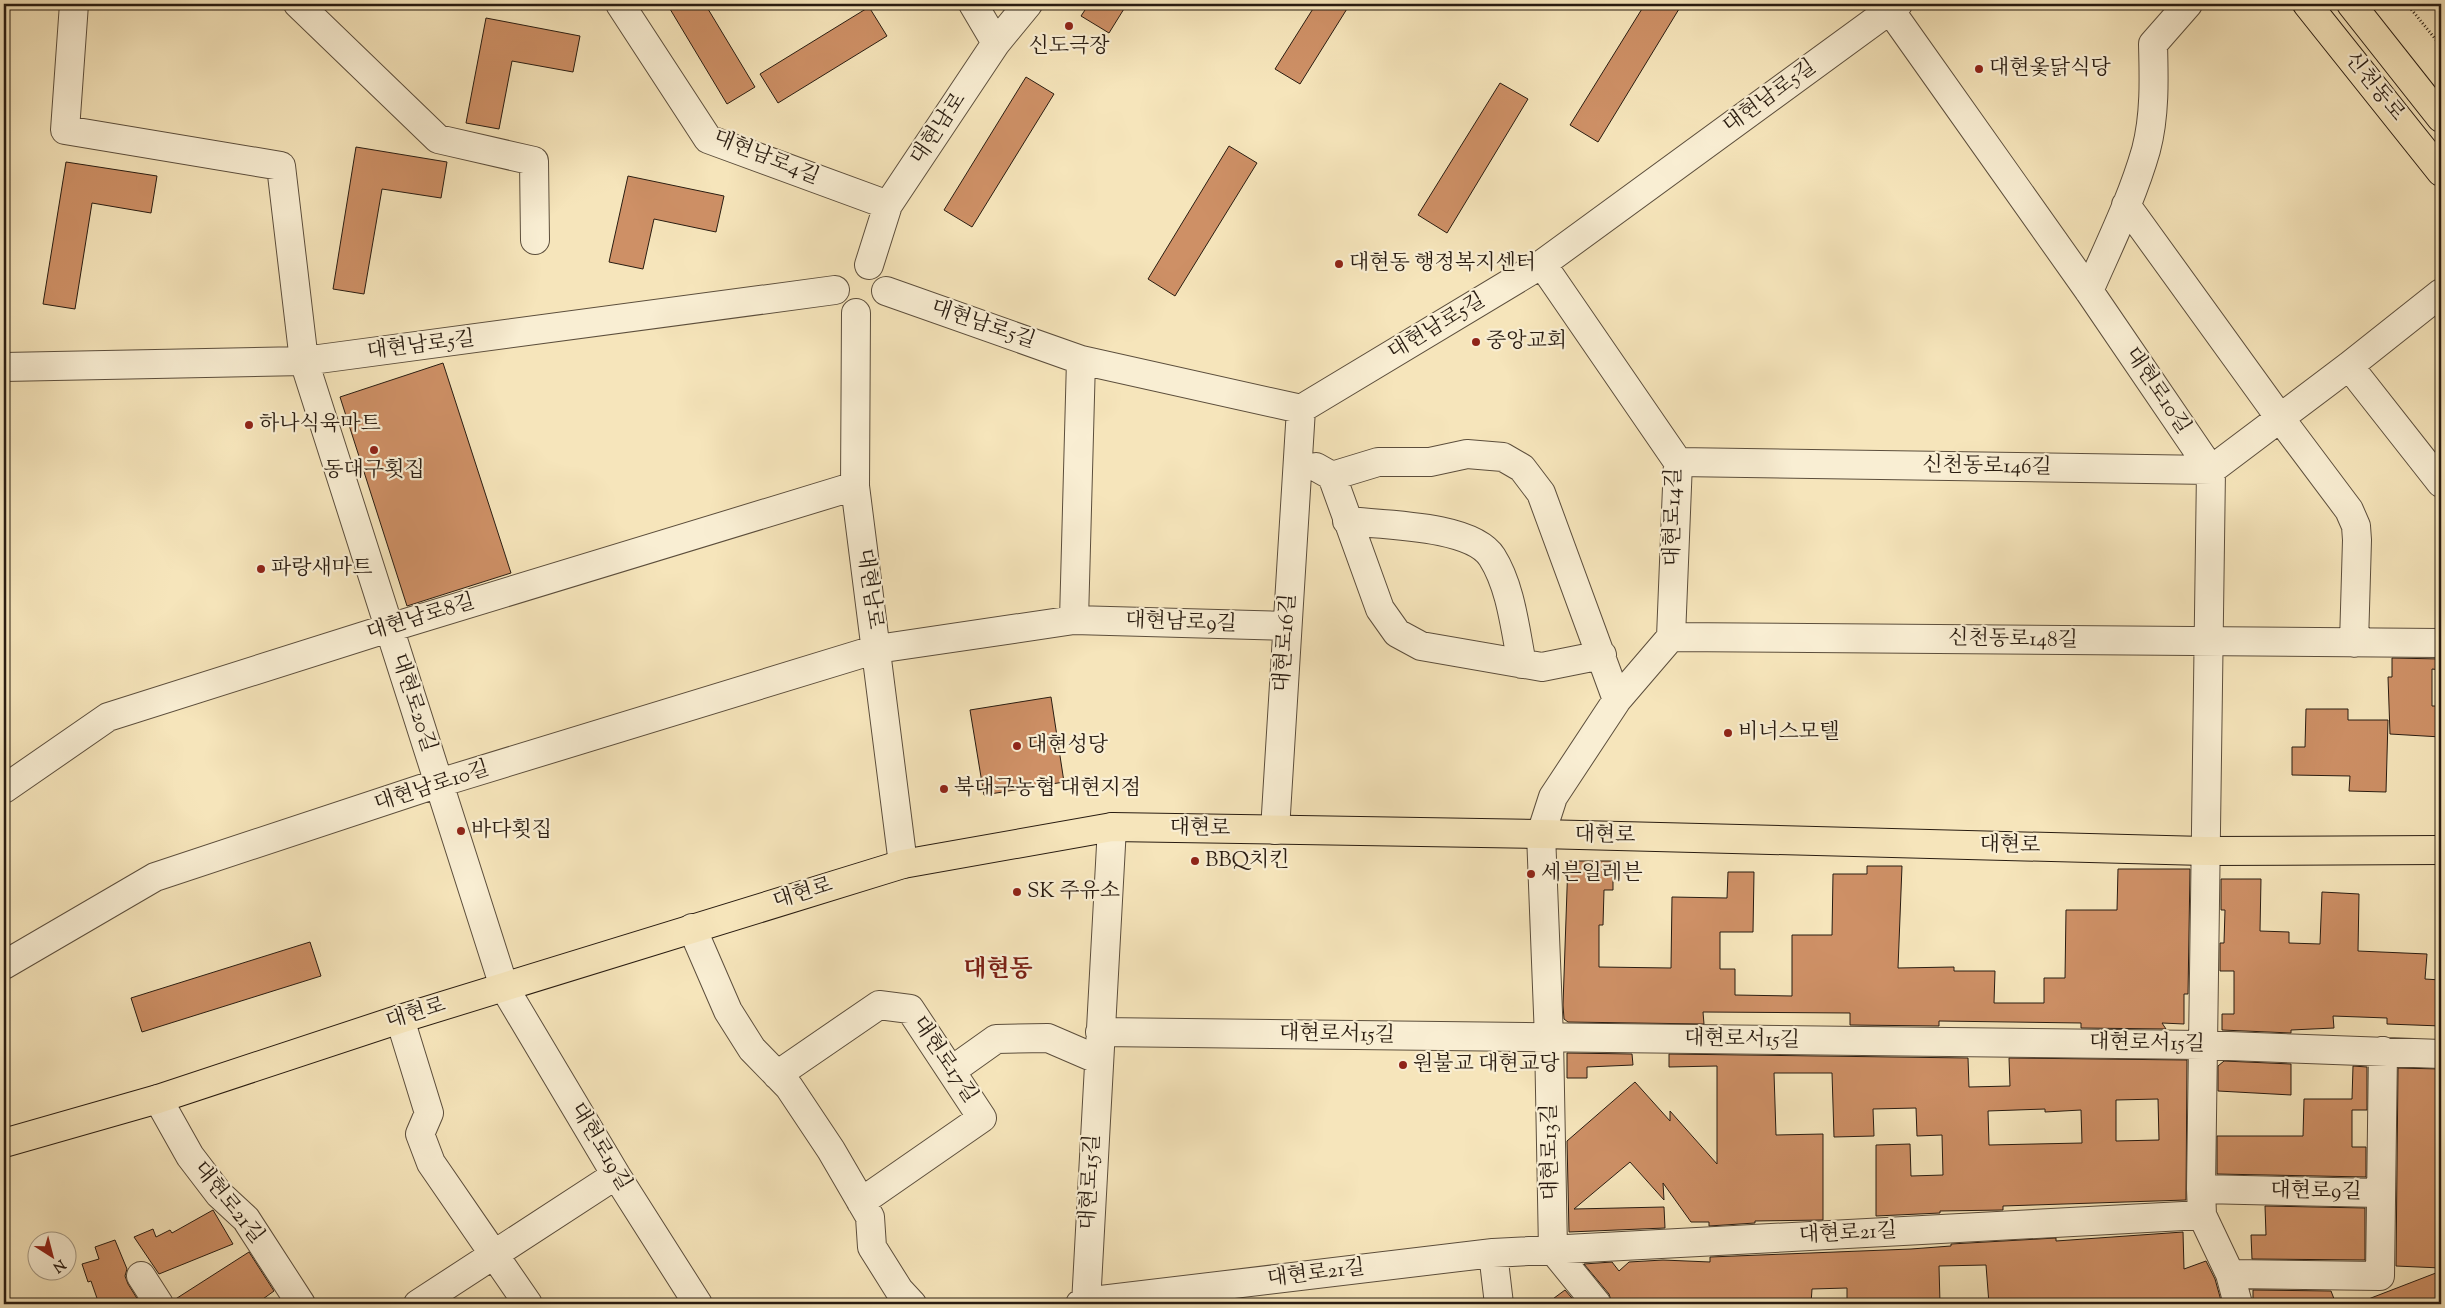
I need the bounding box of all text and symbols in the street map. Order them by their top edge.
marker: 신도극장 [1063,20,1075,32]
place label: 신도극장 [1028,32,1110,62]
street label: 신천동로 [2337,46,2411,128]
street label: 대현남로5길 [1717,53,1823,141]
place label: 대현옻닭식당 [1989,54,2111,84]
marker: 대현옻닭식당 [1973,63,1985,75]
street label: 대현남로 [904,87,974,171]
street label: 대현남로4길 [708,123,824,193]
place label: 대현동 행정복지센터 [1349,249,1536,279]
marker: 대현동 행정복지센터 [1333,258,1345,270]
street label: 대현남로5길 [1383,286,1491,368]
street label: 대현남로5길 [927,293,1039,357]
street label: 대현남로5길 [365,324,477,368]
place label: 중앙교회 [1486,327,1567,357]
marker: 중앙교회 [1470,336,1482,348]
street label: 대현로10길 [2117,341,2197,441]
place label: 하나식육마트 [259,410,381,440]
marker: 하나식육마트 [243,419,255,431]
marker: 동대구횟집 [368,444,380,456]
street label: 신천동로146길 [1922,451,2052,483]
place label: 동대구횟집 [323,456,425,486]
street label: 대현로14길 [1658,467,1690,567]
street label: 대현남로 [848,547,890,631]
place label: 파랑새마트 [271,554,372,584]
marker: 파랑새마트 [255,563,267,575]
street label: 대현남로8길 [363,587,479,649]
street label: 대현로16길 [1268,593,1304,693]
street label: 대현남로9길 [1125,606,1237,640]
street label: 신천동로148길 [1948,624,2078,656]
street label: 대현로20길 [383,650,443,756]
place label: 비너스모텔 [1738,718,1839,748]
marker: 비너스모텔 [1722,727,1734,739]
place label: 대현성당 [1027,731,1109,761]
marker: 대현성당 [1011,740,1023,752]
street label: 대현남로10길 [371,754,493,820]
place label: 북대구농협 대현지점 [954,774,1141,804]
marker: 북대구농협 대현지점 [938,783,950,795]
street label: 대현로 [1169,813,1231,845]
place label: 바다횟집 [471,816,552,846]
street label: 대현로 [1574,820,1636,852]
marker: 바다횟집 [455,825,467,837]
street label: 대현로 [1979,830,2041,862]
place label: BBQ치킨 [1205,846,1290,876]
marker: BBQ치킨 [1189,855,1201,867]
place label: 세븐일레븐 [1541,859,1642,889]
marker: 세븐일레븐 [1525,868,1537,880]
street label: 대현로 [770,871,836,917]
place label: SK 주유소 [1027,877,1120,907]
marker: SK 주유소 [1011,886,1023,898]
district label: 대현동 [963,953,1033,987]
street label: 대현로 [383,991,449,1037]
street label: 대현로17길 [904,1011,984,1109]
street label: 대현로서15길 [1279,1019,1395,1051]
street label: 대현로서15길 [1684,1024,1800,1056]
street label: 대현로서15길 [2089,1028,2205,1060]
place label: 원불교 대현교당 [1413,1050,1560,1080]
marker: 원불교 대현교당 [1397,1059,1409,1071]
street label: 대현로19길 [562,1097,638,1197]
street label: 대현로13길 [1535,1103,1567,1201]
street label: 대현로15길 [1074,1134,1108,1230]
street label: 대현로21길 [185,1155,271,1251]
street label: 대현로9길 [2270,1176,2362,1208]
street label: 대현로21길 [1798,1216,1898,1252]
north arrow [28,1230,78,1280]
street label: 대현로21길 [1265,1253,1367,1295]
text: N [48,1254,69,1276]

